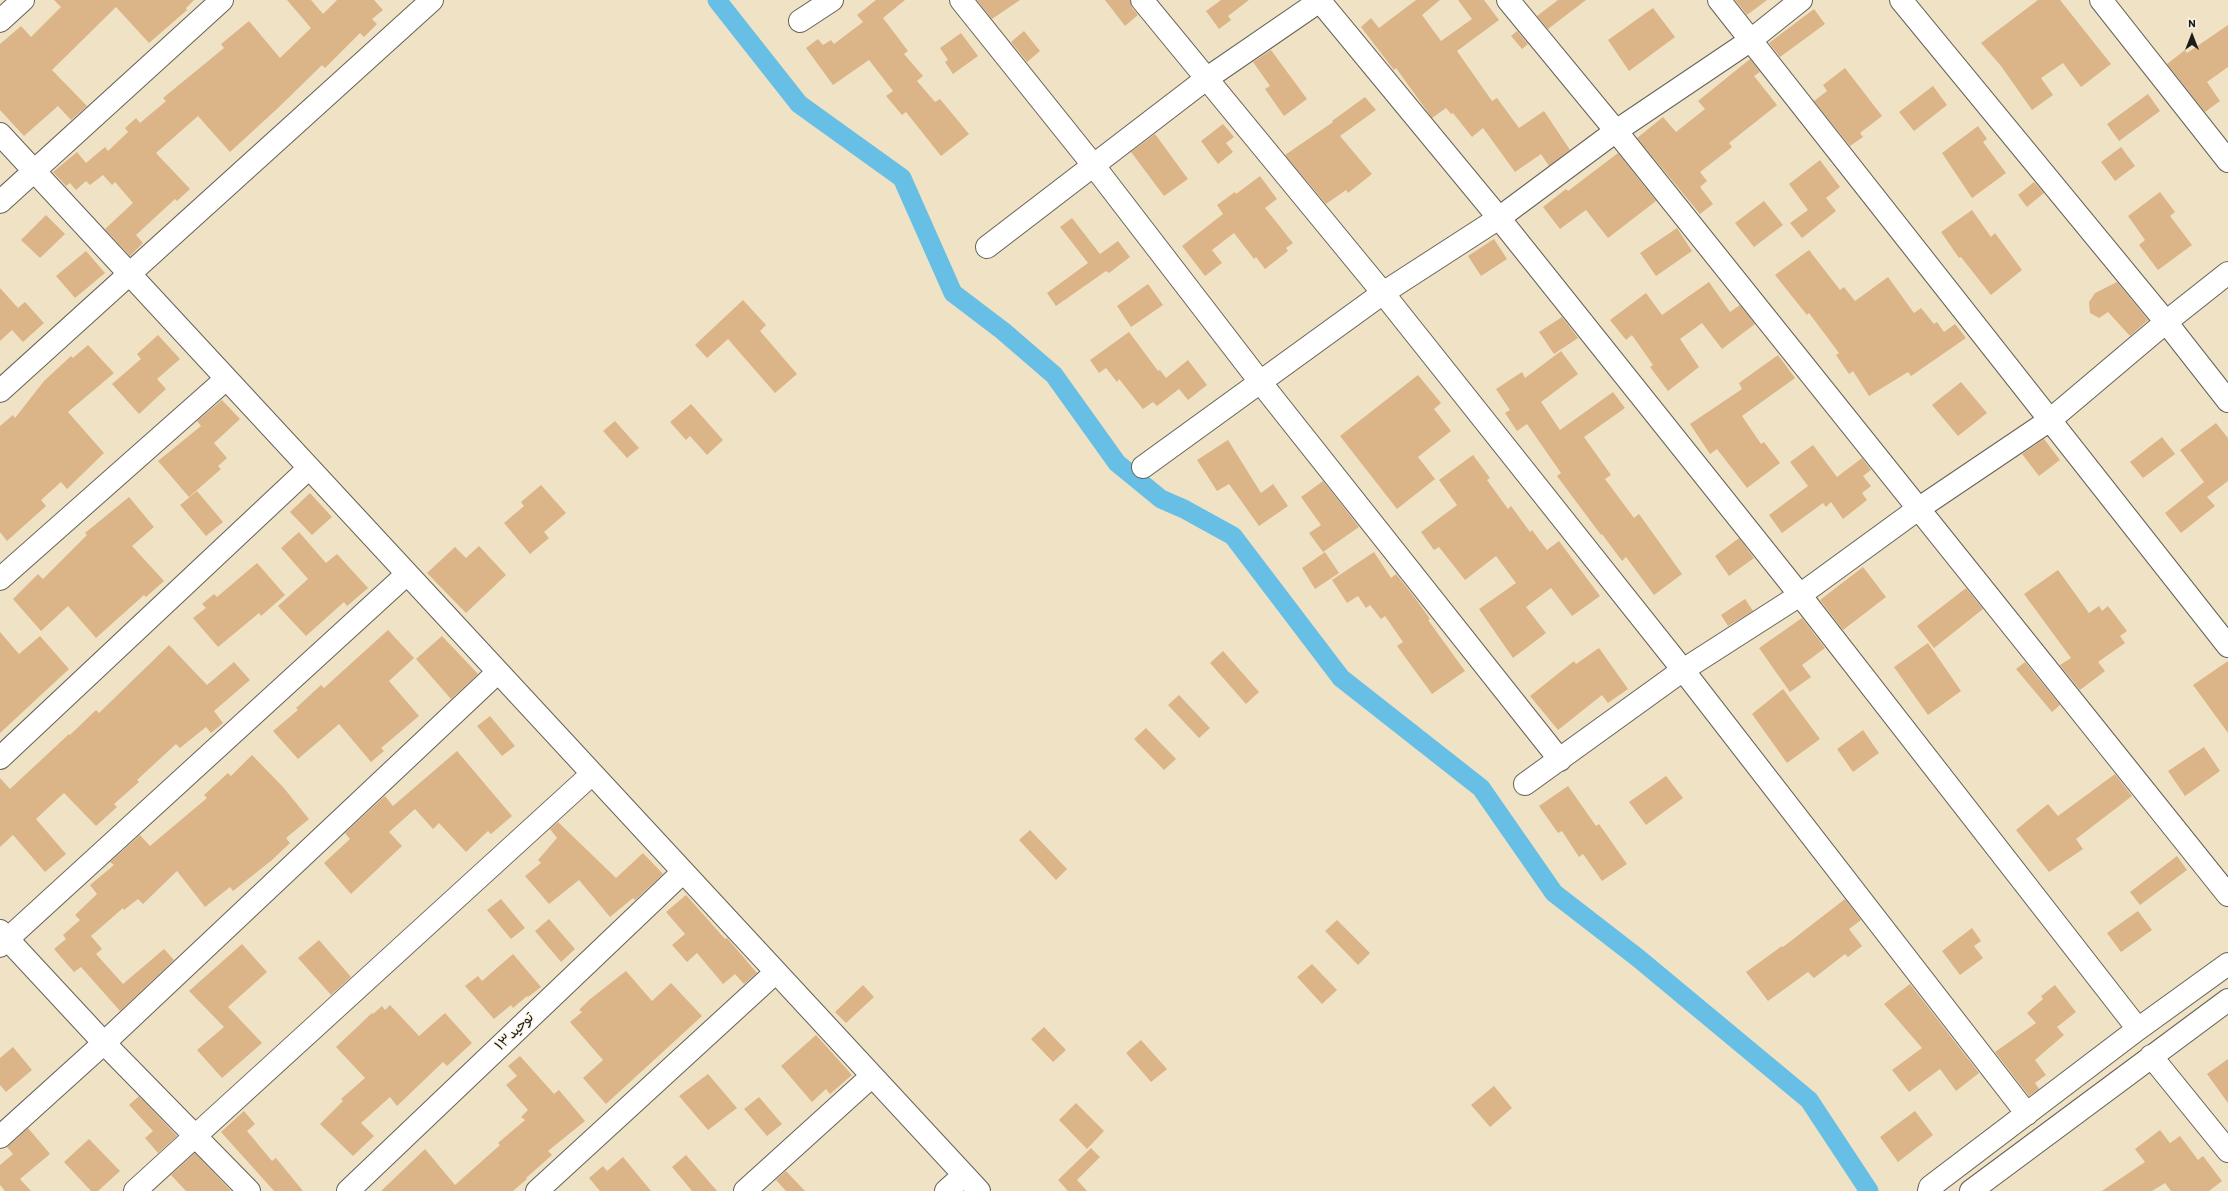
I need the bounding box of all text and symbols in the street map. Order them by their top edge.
north arrow [2172,16,2212,56]
text: N [2188,17,2196,30]
street label: توحید۱۳ [492,1009,538,1055]

